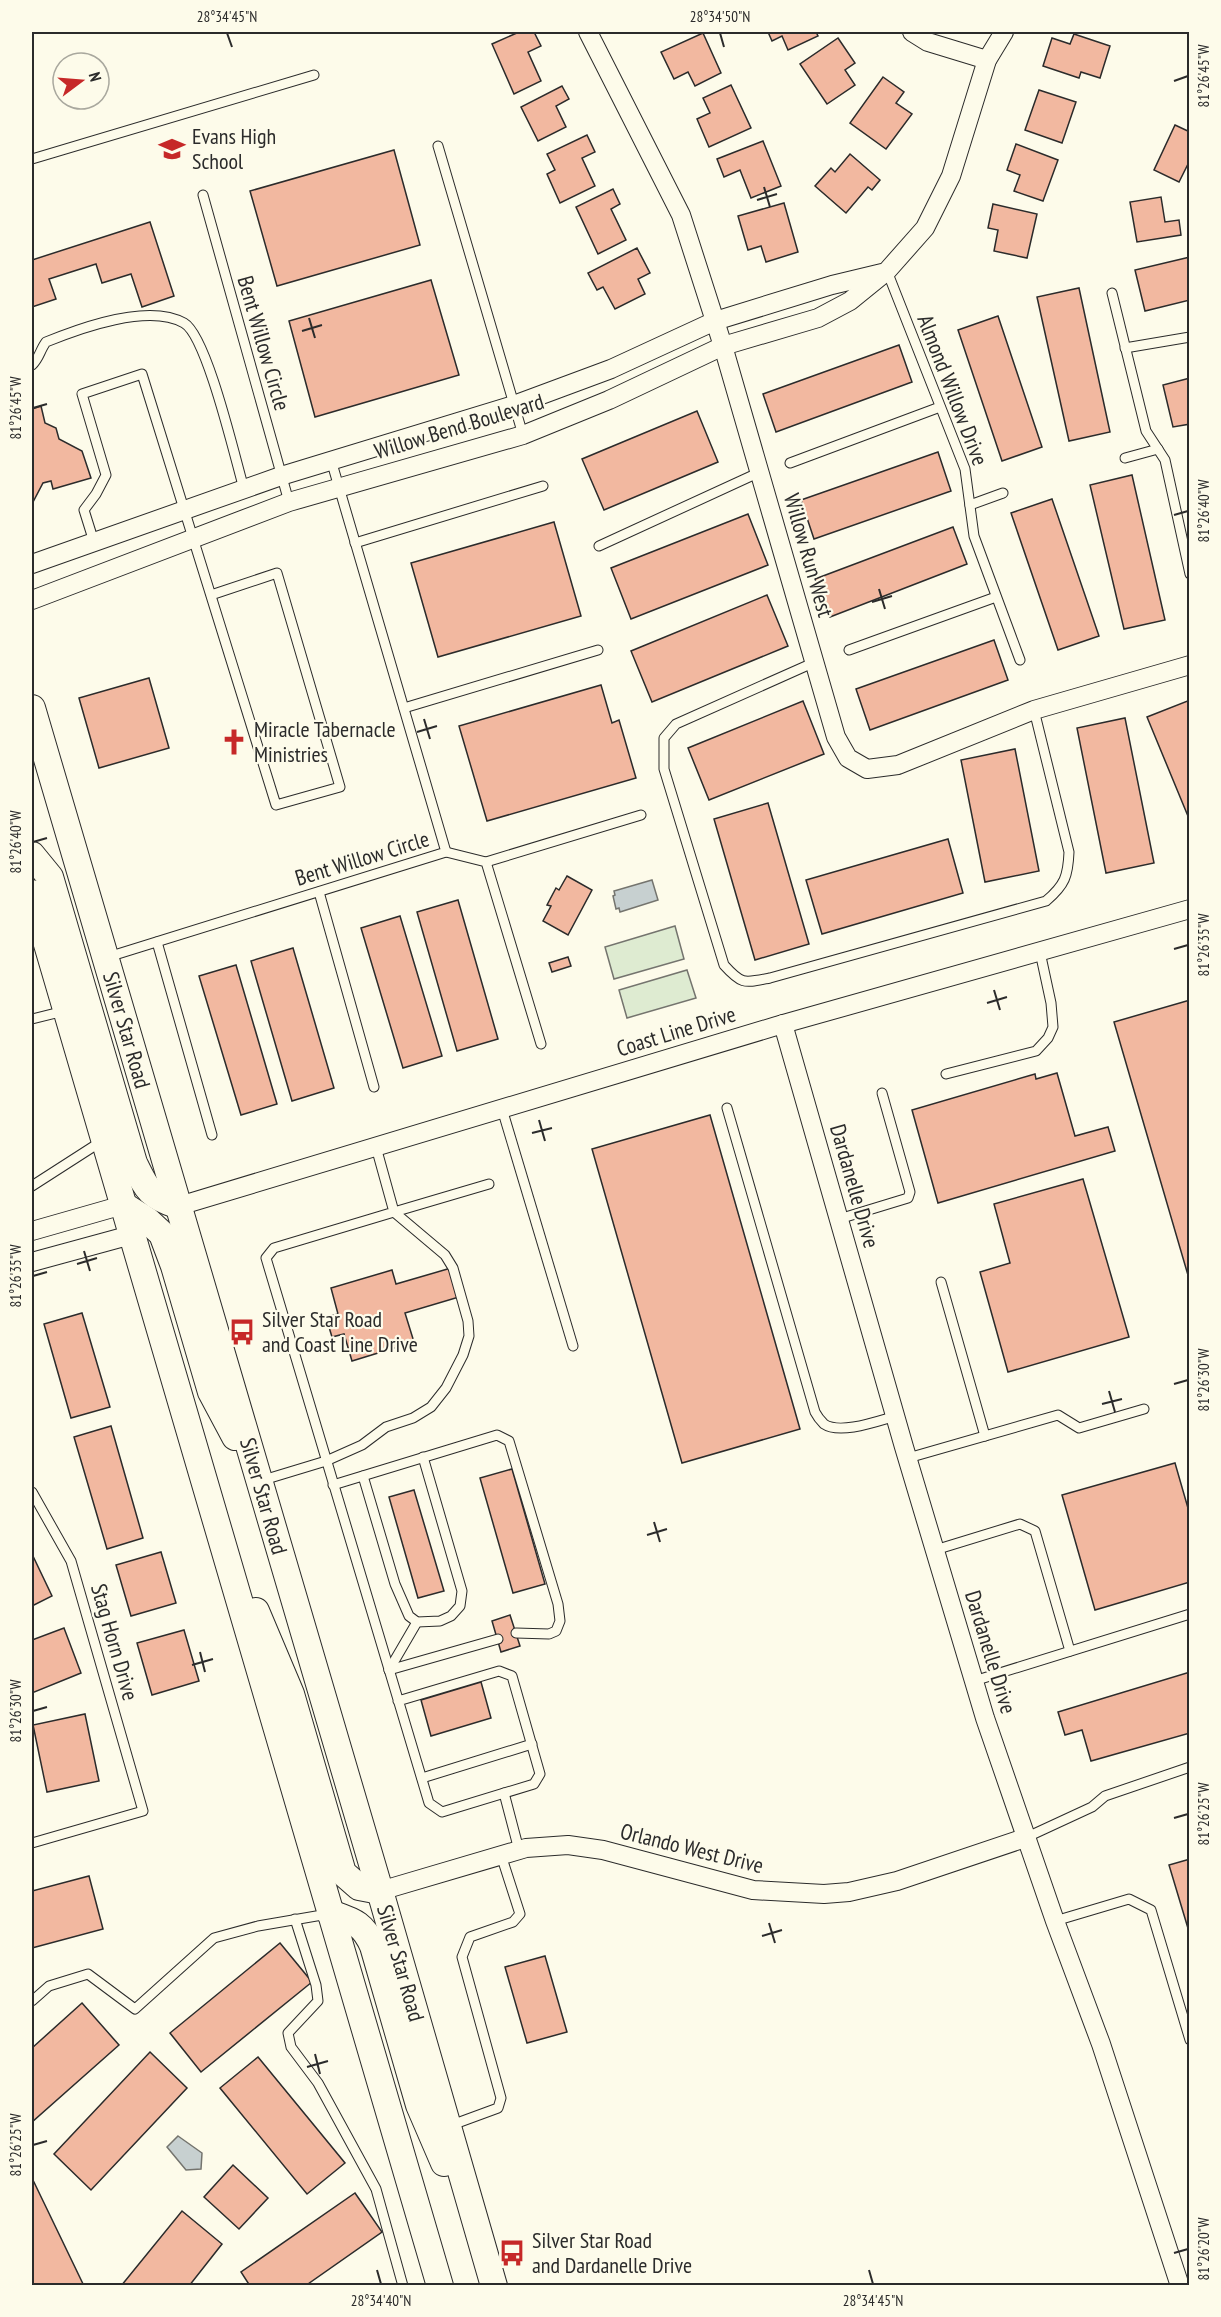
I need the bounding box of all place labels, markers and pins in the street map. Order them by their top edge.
place label: Evans High School [192,122,276,175]
school or university icon: Evans High School [157,134,187,164]
place label: Miracle Tabernacle Ministries [254,715,396,768]
church icon: Miracle Tabernacle Ministries [219,727,249,757]
place label: Silver Star Road and Coast Line Drive [262,1305,418,1358]
bus stop icon: Silver Star Road and Coast Line Drive [227,1317,257,1347]
place label: Silver Star Road and Dardanelle Drive [532,2226,692,2279]
bus stop icon: Silver Star Road and Dardanelle Drive [497,2238,527,2268]

